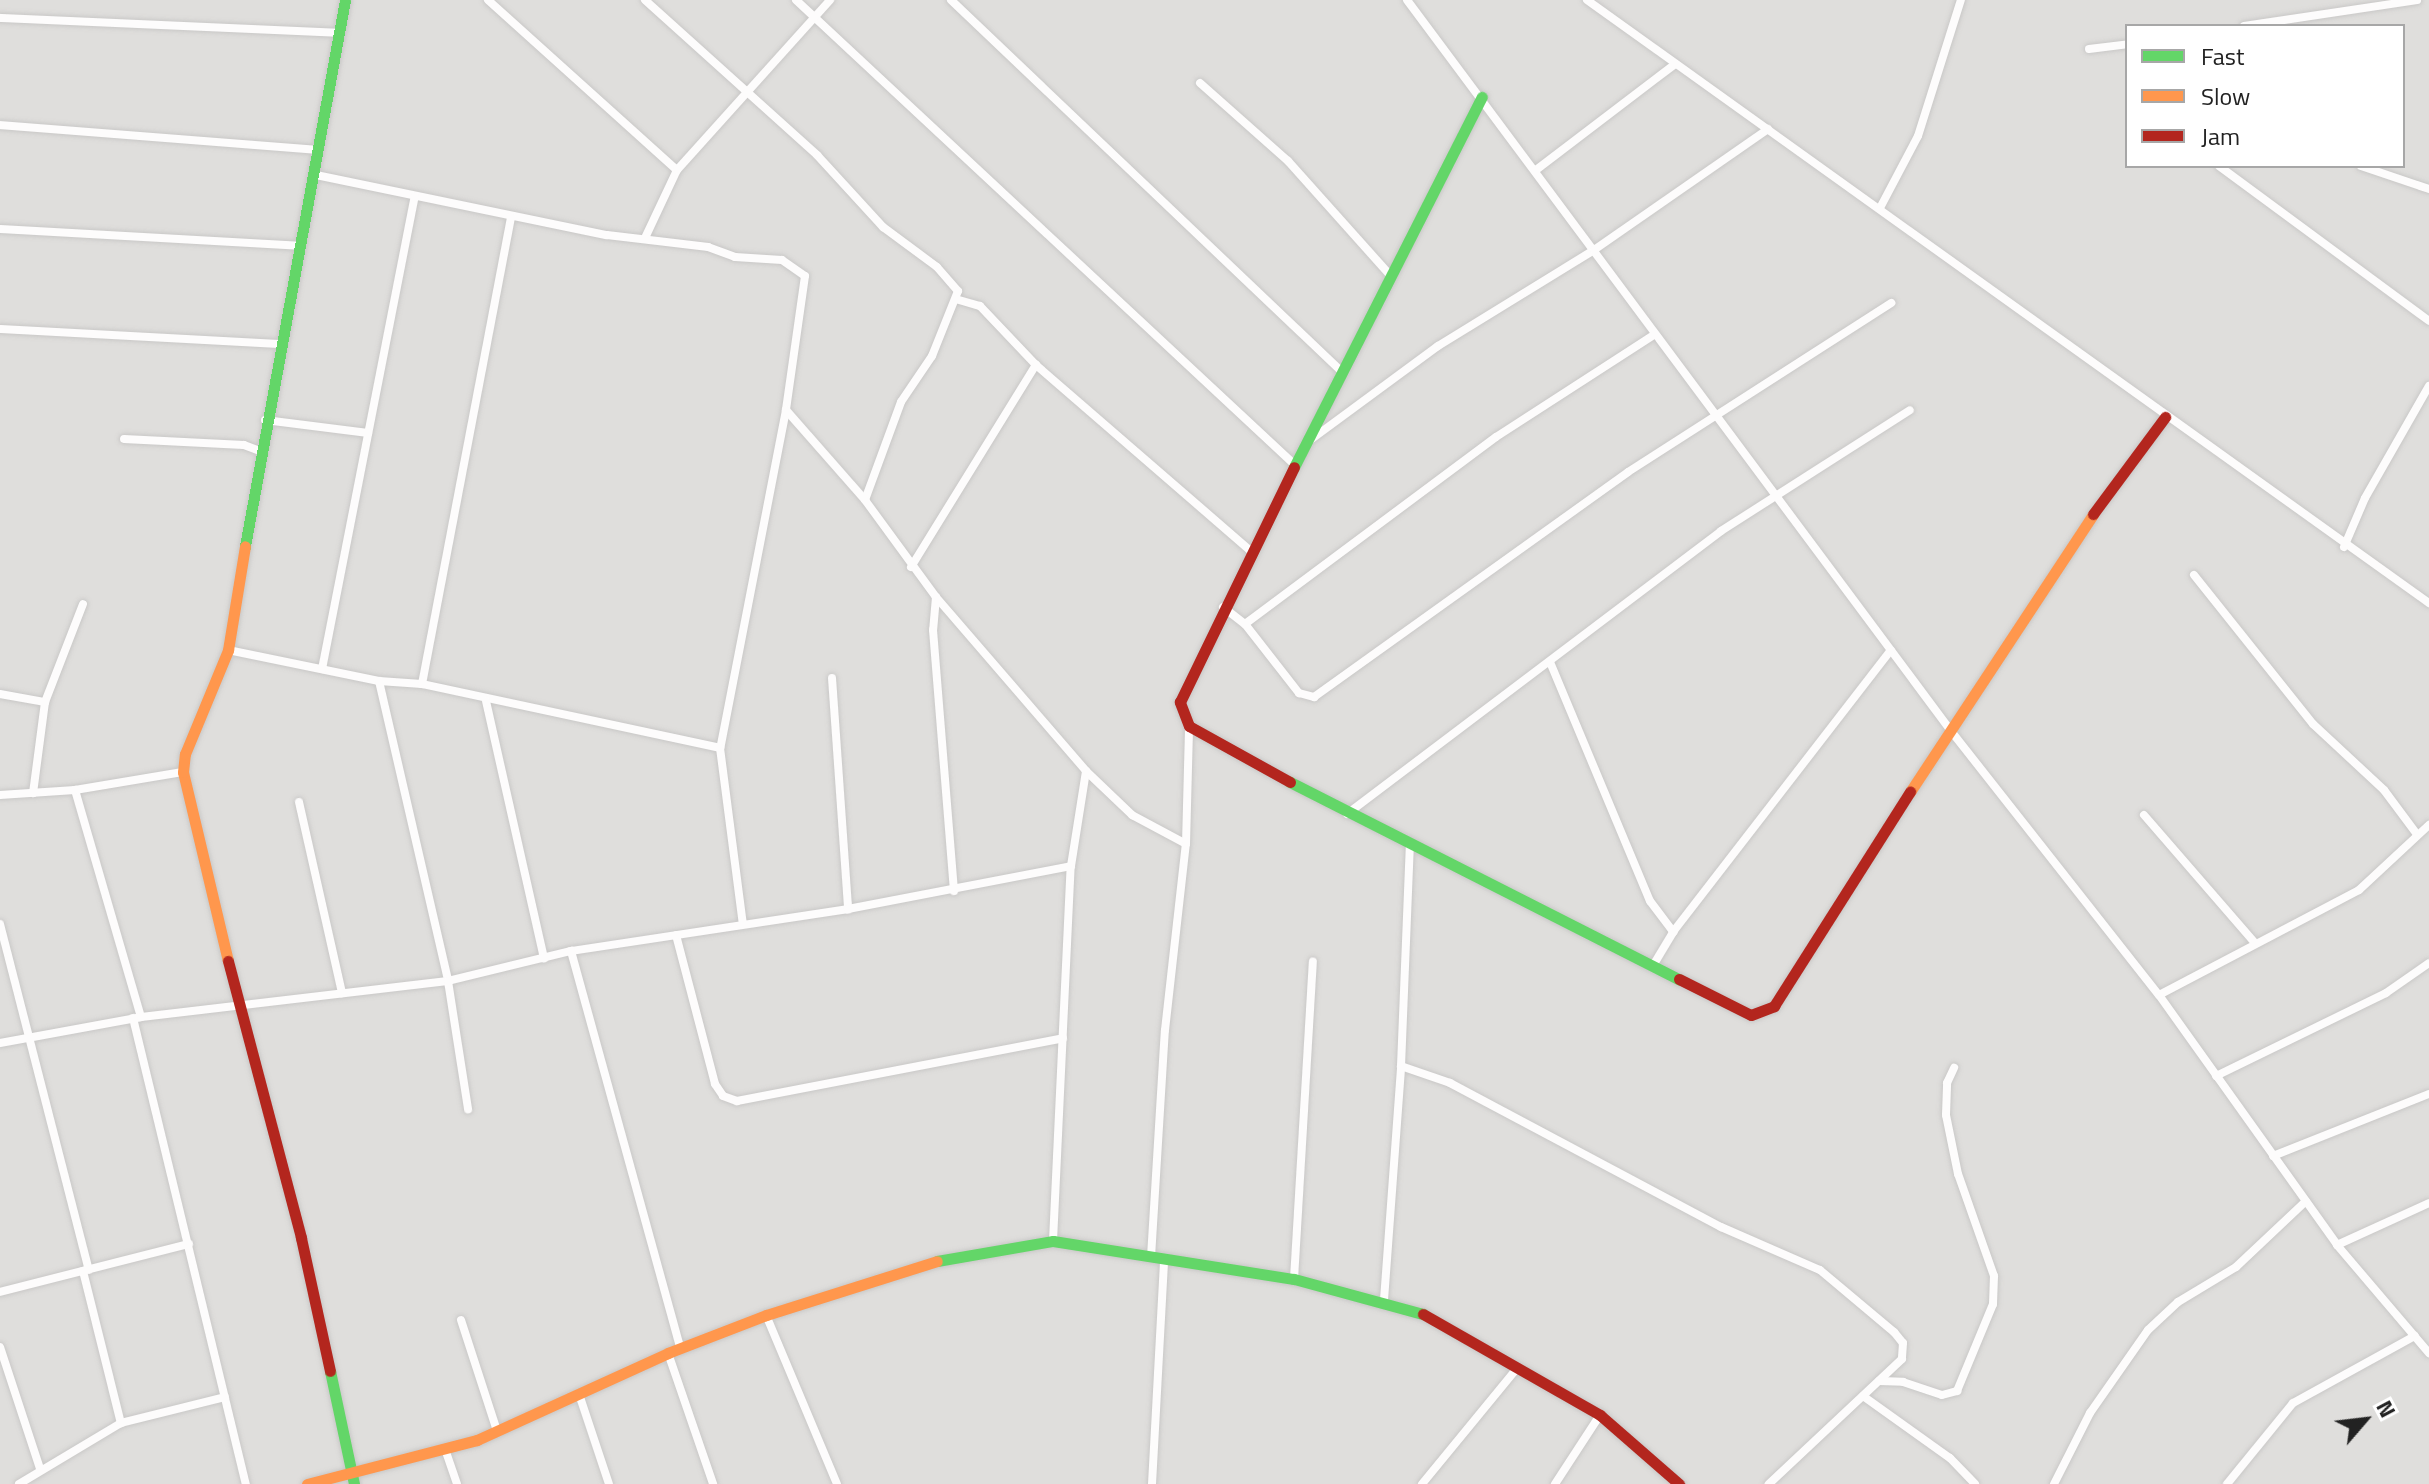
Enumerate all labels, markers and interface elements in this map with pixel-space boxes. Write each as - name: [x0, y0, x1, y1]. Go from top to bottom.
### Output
- legend: [2125, 24, 2405, 168]
- text: Fast: [2201, 38, 2244, 74]
- text: Slow: [2201, 78, 2250, 114]
- text: Jam: [2201, 118, 2240, 154]
- north arrow: [2325, 1380, 2405, 1460]
- text: N: [2368, 1394, 2405, 1423]

